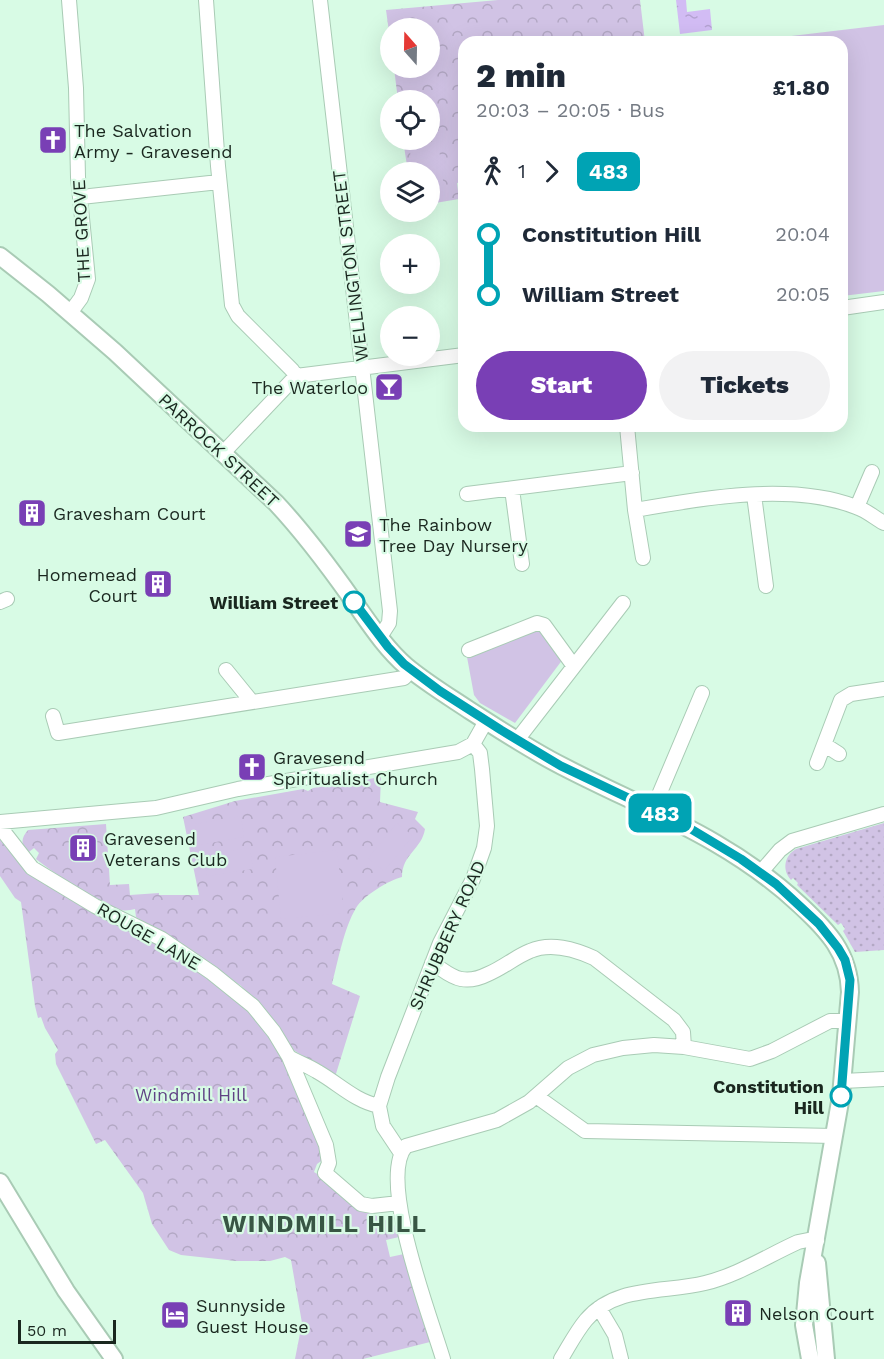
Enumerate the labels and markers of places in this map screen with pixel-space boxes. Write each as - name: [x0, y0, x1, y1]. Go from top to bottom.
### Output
- place label: The Salvation Army - Gravesend: [74, 120, 232, 162]
- church icon: The Salvation Army - Gravesend: [37, 124, 69, 156]
- bar icon: The Waterloo: [373, 371, 405, 403]
- place label: The Waterloo: [251, 377, 368, 398]
- building icon: Gravesham Court: [16, 497, 48, 529]
- place label: Gravesham Court: [53, 503, 206, 524]
- place label: The Rainbow Tree Day Nursery: [379, 514, 529, 556]
- school or university icon: The Rainbow Tree Day Nursery: [342, 518, 374, 550]
- place label: Homemead Court: [37, 564, 137, 606]
- building icon: Homemead Court: [142, 568, 174, 600]
- marker: William Street: [343, 591, 365, 613]
- place label: William Street: [210, 592, 338, 613]
- place label: Gravesend Spiritualist Church: [273, 747, 438, 789]
- church icon: Gravesend Spiritualist Church: [236, 751, 268, 783]
- place label: Gravesend Veterans Club: [104, 828, 227, 870]
- building icon: Gravesend Veterans Club: [67, 832, 99, 864]
- place label: Constitution Hill: [713, 1076, 824, 1118]
- marker: Constitution Hill: [830, 1085, 852, 1107]
- place label: Sunnyside Guest House: [196, 1295, 309, 1337]
- building icon: Nelson Court: [722, 1297, 754, 1329]
- hotel icon: Sunnyside Guest House: [159, 1299, 191, 1331]
- place label: Nelson Court: [759, 1303, 875, 1324]

